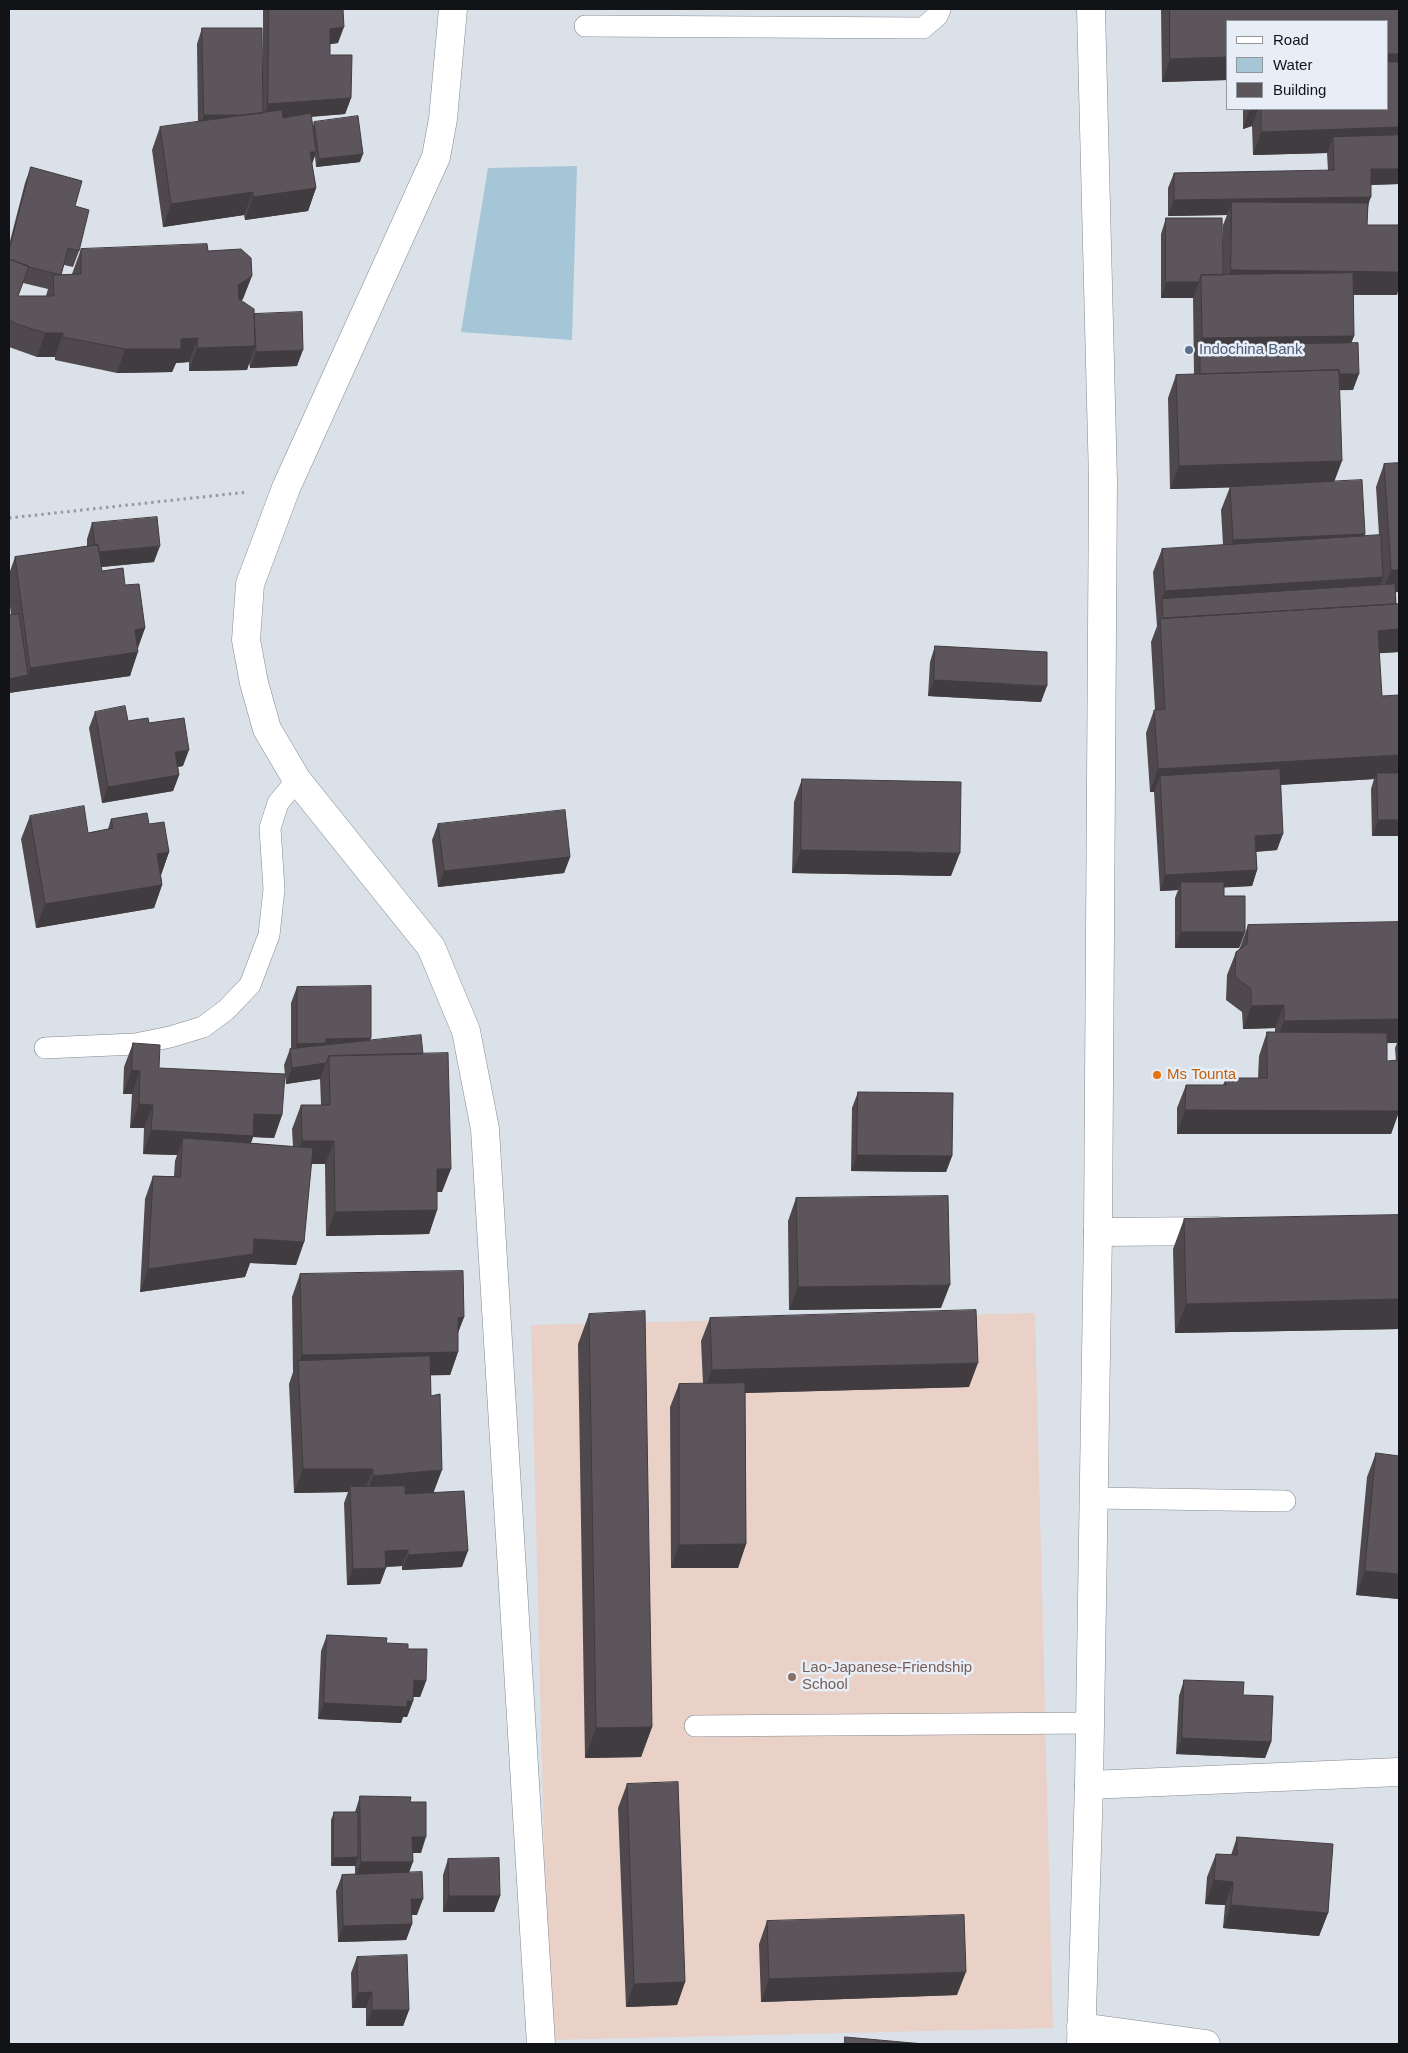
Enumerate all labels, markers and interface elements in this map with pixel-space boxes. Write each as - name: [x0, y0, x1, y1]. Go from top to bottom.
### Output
- legend: [1226, 20, 1388, 110]
- text: Road: [1273, 31, 1309, 48]
- text: Water: [1273, 56, 1312, 73]
- text: Building: [1273, 81, 1326, 98]
- place label: Indochina Bank: [1199, 341, 1302, 359]
- marker: Indochina Bank: [1183, 344, 1195, 356]
- place label: Ms Tounta: [1167, 1066, 1236, 1084]
- marker: Ms Tounta: [1151, 1069, 1163, 1081]
- place label: Lao-Japanese-Friendship School: [802, 1659, 972, 1694]
- marker: Lao-Japanese-Friendship School: [786, 1671, 798, 1683]

